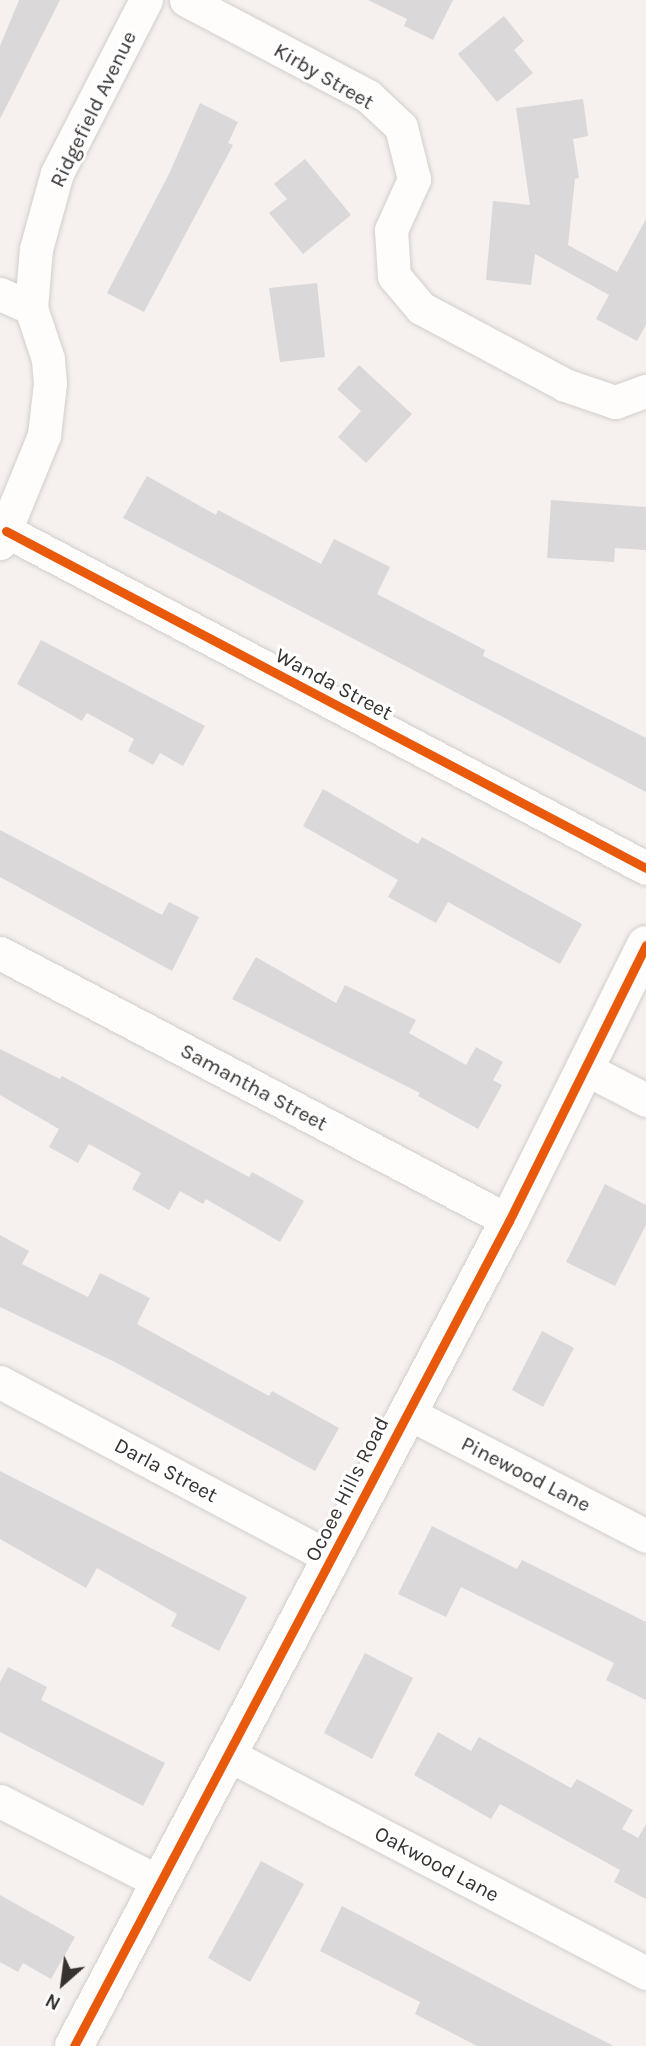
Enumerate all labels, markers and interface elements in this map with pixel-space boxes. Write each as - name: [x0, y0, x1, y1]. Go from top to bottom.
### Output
- street label: Ridgefield Avenue: [44, 27, 142, 191]
- street label: Kirby Street: [269, 37, 379, 115]
- street label: Wanda Street: [271, 643, 397, 725]
- street label: Samantha Street: [176, 1038, 332, 1136]
- street label: Ocoee Hills Road: [300, 1413, 394, 1565]
- street label: Pinewood Lane: [457, 1431, 595, 1517]
- street label: Darla Street: [110, 1432, 222, 1508]
- street label: Oakwood Lane: [370, 1821, 504, 1907]
- north arrow: [28, 1948, 98, 2018]
- text: N: [42, 1989, 64, 2014]

